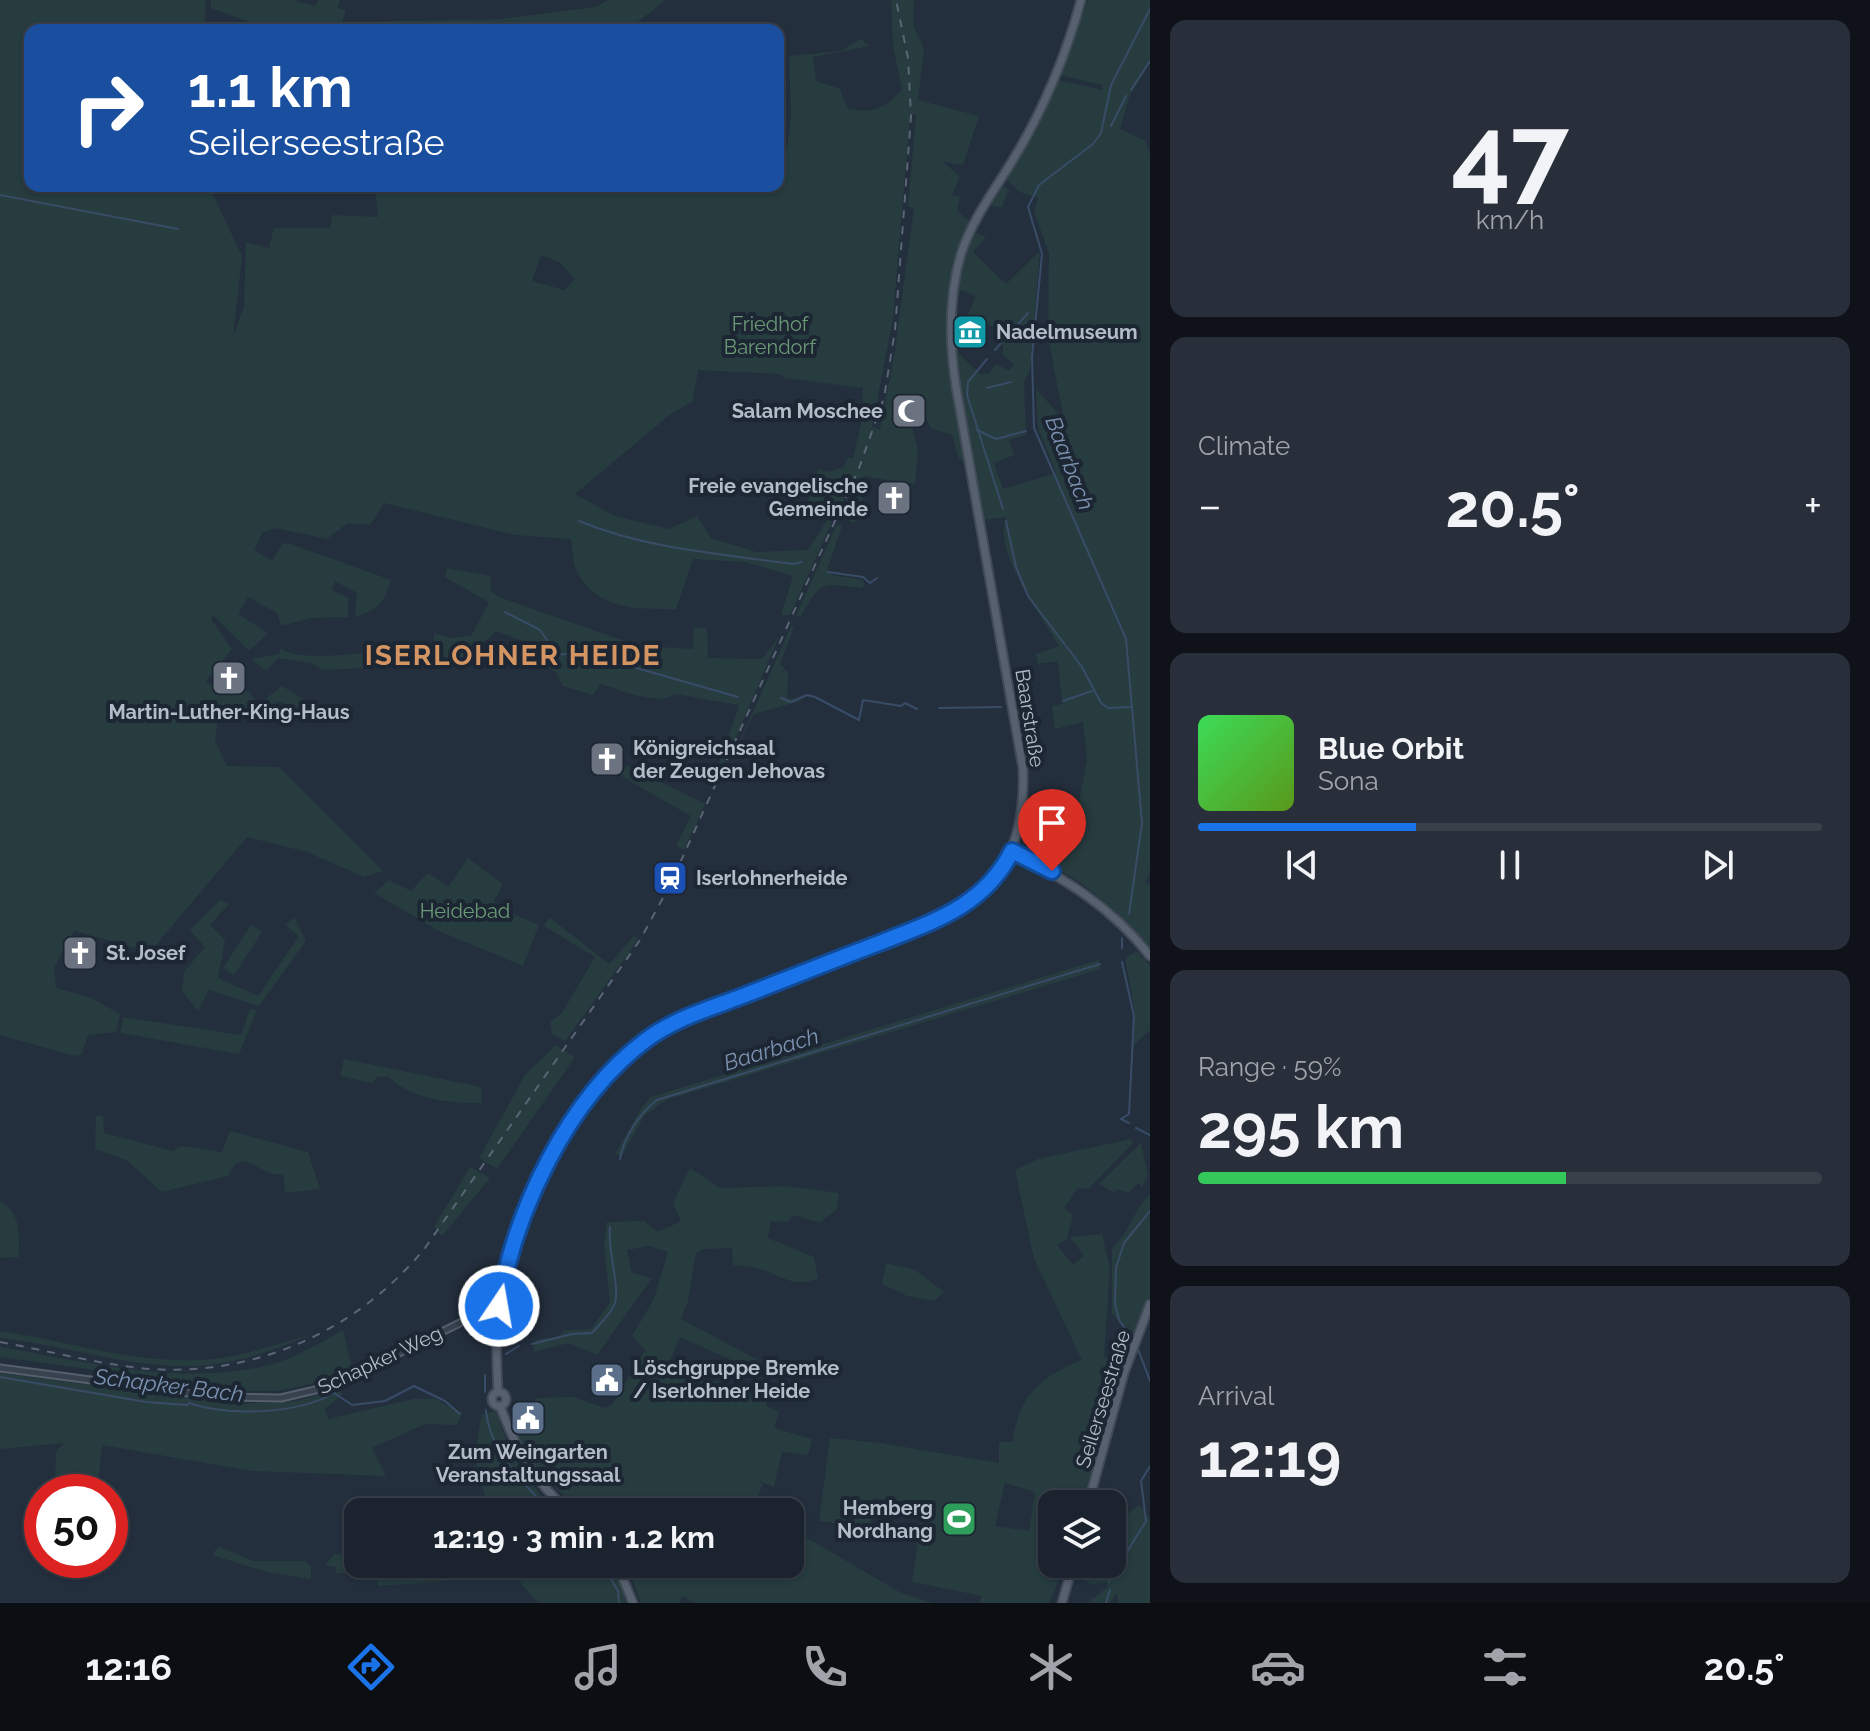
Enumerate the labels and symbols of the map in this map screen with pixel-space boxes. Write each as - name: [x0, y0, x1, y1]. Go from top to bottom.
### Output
- park label: Friedhof Barendorf: [724, 312, 818, 359]
- museum icon: Nadelmuseum: [951, 313, 989, 351]
- place label: Nadelmuseum: [996, 320, 1138, 344]
- mosque icon: Salam Moschee: [890, 392, 928, 430]
- place label: Salam Moschee: [732, 399, 883, 423]
- water label: Baarbach: [1040, 413, 1100, 513]
- place label: Freie evangelische Gemeinde: [688, 474, 868, 521]
- church icon: Freie evangelische Gemeinde: [875, 479, 913, 517]
- district label: ISERLOHNER HEIDE: [365, 639, 661, 672]
- church icon: Martin-Luther-King-Haus: [210, 659, 248, 697]
- street label: Baarstraße: [1010, 667, 1050, 769]
- place label: Martin-Luther-King-Haus: [108, 700, 350, 724]
- place label: Königreichsaal der Zeugen Jehovas: [633, 736, 825, 783]
- church icon: Königreichsaal der Zeugen Jehovas: [588, 740, 626, 778]
- pin: [1018, 789, 1086, 871]
- station icon: Iserlohnerheide: [651, 859, 689, 897]
- place label: Iserlohnerheide: [696, 866, 848, 890]
- park label: Heidebad: [420, 899, 510, 923]
- church icon: St. Josef: [61, 934, 99, 972]
- place label: St. Josef: [106, 941, 186, 965]
- water label: Baarbach: [720, 1022, 822, 1076]
- position arrow: [457, 1264, 541, 1348]
- street label: Schapker Weg: [314, 1321, 446, 1399]
- street label: Seilerseestraße: [1071, 1327, 1135, 1471]
- place label: Löschgruppe Bremke / Iserlohner Heide: [633, 1356, 839, 1403]
- public building icon: Löschgruppe Bremke / Iserlohner Heide: [588, 1361, 626, 1399]
- water label: Schapker Bach: [92, 1363, 245, 1407]
- public building icon: Zum Weingarten Veranstaltungssaal: [509, 1399, 547, 1437]
- place label: Zum Weingarten Veranstaltungssaal: [436, 1440, 621, 1487]
- speed limit sign: 50: [24, 1474, 128, 1578]
- place label: Hemberg Nordhang: [837, 1496, 933, 1543]
- sports icon: Hemberg Nordhang: [940, 1500, 978, 1538]

